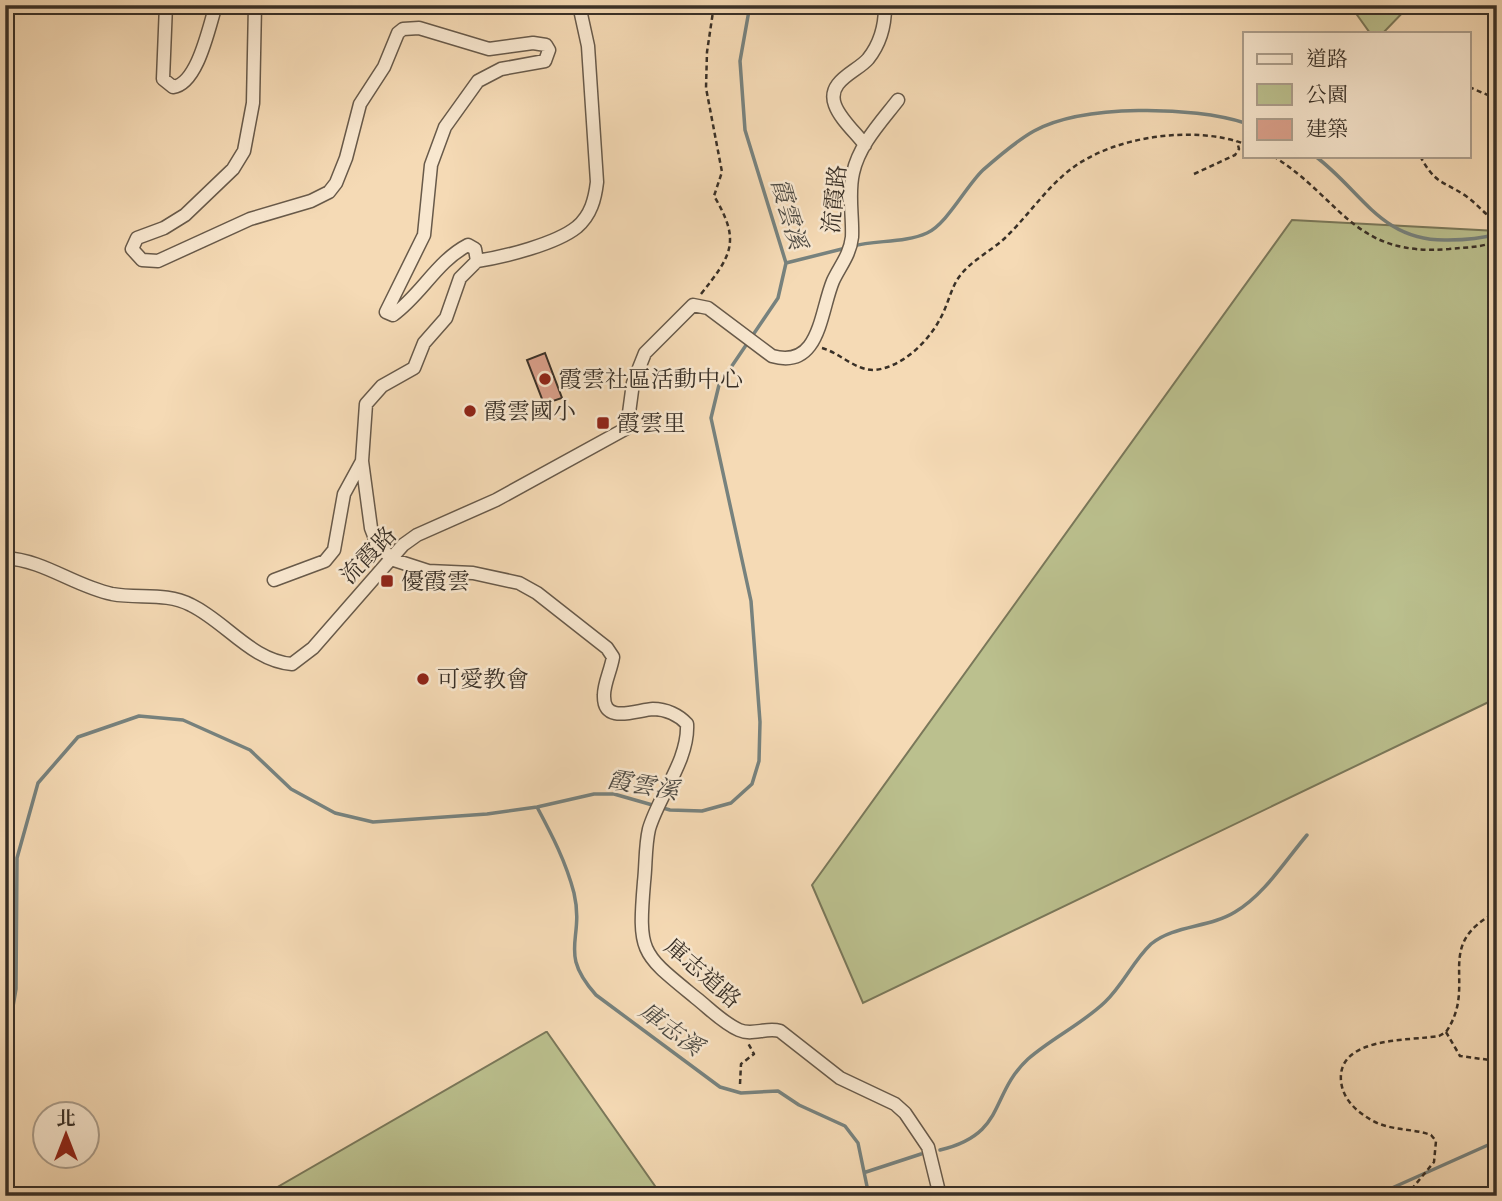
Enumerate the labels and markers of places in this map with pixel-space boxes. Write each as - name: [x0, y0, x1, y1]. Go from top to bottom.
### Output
- place label: 霞雲社區活動中心: [559, 366, 743, 394]
- marker: 霞雲社區活動中心: [537, 371, 553, 387]
- place label: 霞雲國小: [484, 398, 576, 426]
- marker: 霞雲國小: [462, 403, 478, 419]
- place label: 霞雲里: [617, 410, 686, 438]
- marker: 霞雲里: [595, 415, 611, 431]
- place label: 優霞雲: [401, 568, 470, 596]
- marker: 優霞雲: [379, 573, 395, 589]
- place label: 可愛教會: [437, 666, 529, 694]
- marker: 可愛教會: [415, 671, 431, 687]

